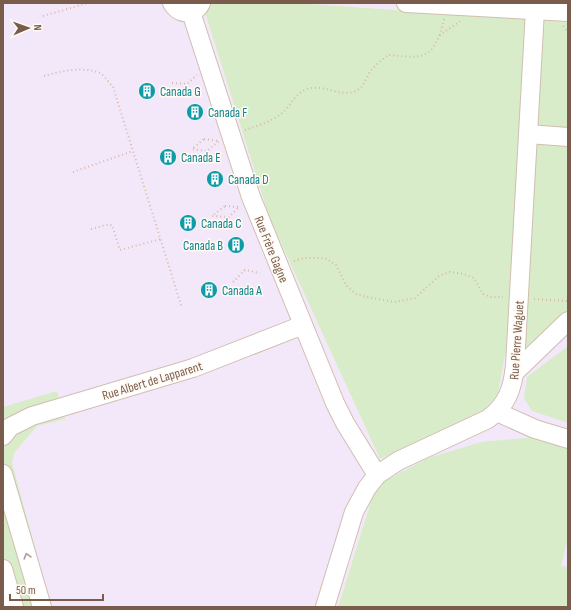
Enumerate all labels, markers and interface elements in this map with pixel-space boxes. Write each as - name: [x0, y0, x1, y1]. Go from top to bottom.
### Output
- north arrow: [8, 8, 48, 48]
- text: N: [31, 25, 44, 31]
- building icon: Canada G: [137, 81, 157, 101]
- place label: Canada G: [160, 84, 201, 100]
- building icon: Canada F: [185, 102, 205, 122]
- place label: Canada F: [208, 105, 247, 121]
- building icon: Canada E: [158, 147, 178, 167]
- place label: Canada E: [181, 150, 221, 166]
- building icon: Canada D: [205, 169, 225, 189]
- place label: Canada D: [228, 172, 269, 188]
- building icon: Canada C: [178, 213, 198, 233]
- street label: Rue Frère Gagne: [250, 214, 292, 285]
- place label: Canada C: [201, 216, 241, 232]
- building icon: Canada B: [226, 235, 246, 255]
- place label: Canada B: [183, 238, 223, 254]
- building icon: Canada A: [199, 280, 219, 300]
- place label: Canada A: [222, 283, 262, 299]
- street label: Rue Pierre Waguet: [506, 300, 528, 380]
- street label: Rue Albert de Lapparent: [100, 358, 204, 404]
- one-way arrow: [23, 553, 32, 560]
- scale bar: [10, 576, 103, 602]
- text: 50 m: [16, 583, 36, 598]

